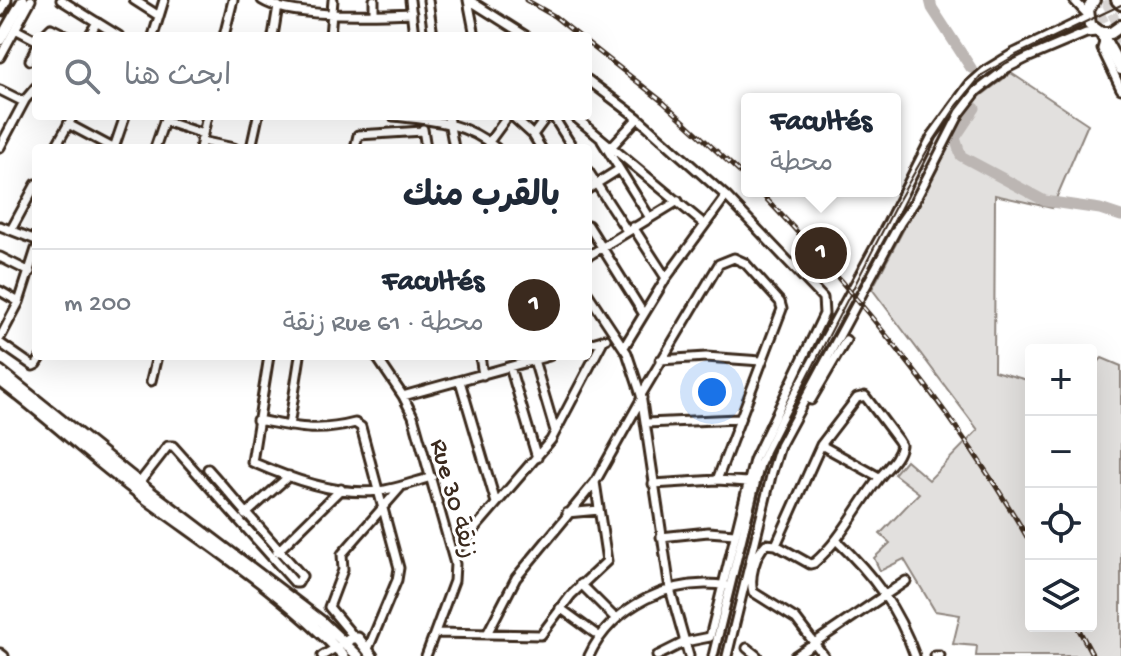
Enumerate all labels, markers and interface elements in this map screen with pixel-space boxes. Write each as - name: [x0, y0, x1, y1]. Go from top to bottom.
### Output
- search box: [32, 32, 592, 120]
- icon: search: [60, 54, 104, 98]
- text: ابحث هنا: [124, 61, 231, 96]
- popup: [741, 93, 901, 197]
- text: Facultés: [770, 106, 872, 141]
- text: محطة: [770, 150, 833, 181]
- text: بالقرب منك: [403, 179, 560, 219]
- pin: 1: [795, 223, 847, 283]
- text: Facultés: [382, 266, 484, 301]
- text: 200 m: [64, 290, 131, 321]
- text: 1: [529, 290, 539, 321]
- text: محطة · Rue 61 زنقة: [283, 310, 484, 341]
- map controls: [1025, 344, 1097, 632]
- button: +: [1025, 344, 1097, 416]
- your location: [692, 372, 732, 412]
- button: −: [1025, 416, 1097, 488]
- street label: Rue 30 زنقة: [421, 436, 482, 562]
- button: locate: [1025, 488, 1097, 560]
- button: layers: [1025, 560, 1097, 632]

